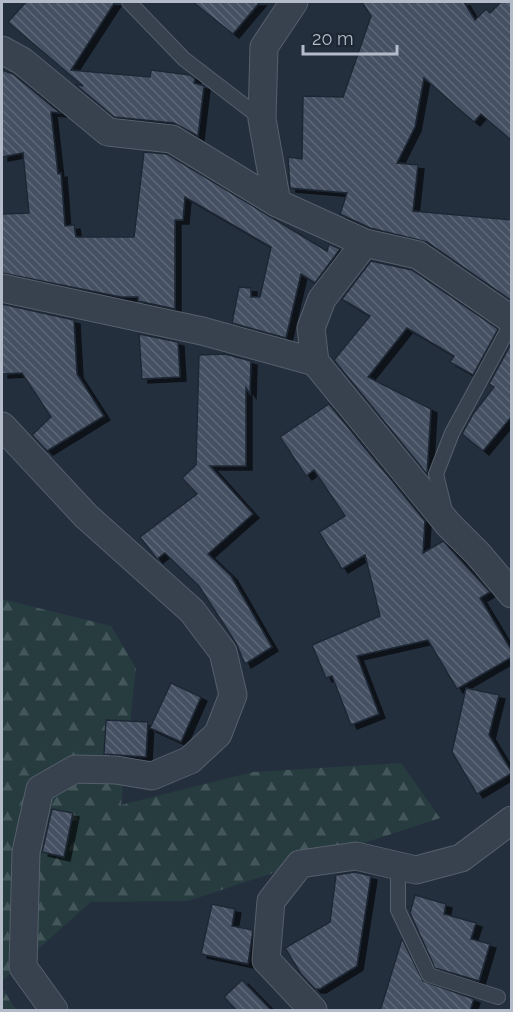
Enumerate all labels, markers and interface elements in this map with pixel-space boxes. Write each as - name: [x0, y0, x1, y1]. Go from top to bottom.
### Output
- scale bar: [303, 18, 398, 56]
- text: 20 m: [312, 28, 354, 49]

